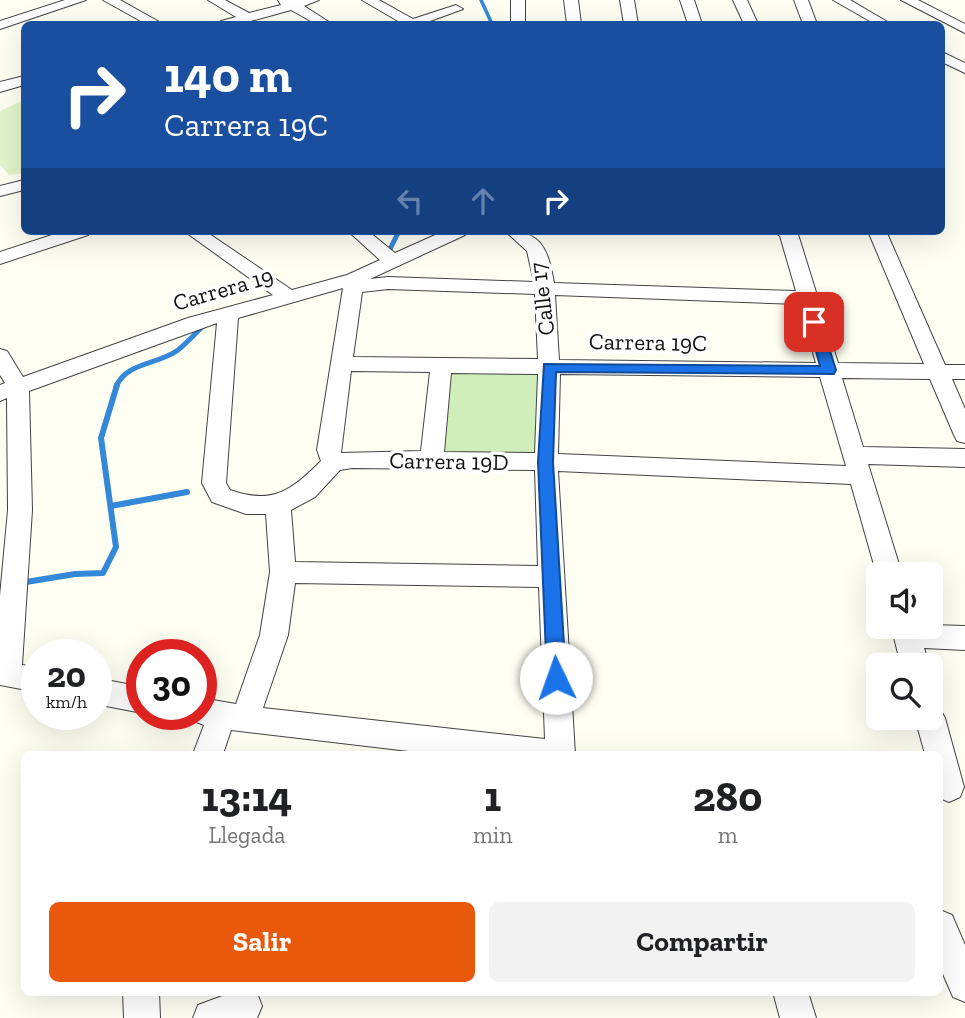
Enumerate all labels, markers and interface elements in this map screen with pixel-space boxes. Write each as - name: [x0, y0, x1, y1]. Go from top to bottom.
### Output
- text: 140 m: [164, 46, 292, 105]
- icon: right: [49, 49, 140, 140]
- text: Carrera 19C: [164, 106, 328, 144]
- icon: left: [391, 182, 429, 220]
- icon: ahead: [464, 182, 502, 220]
- icon: right: [537, 182, 575, 220]
- street label: Carrera 19: [170, 261, 276, 317]
- street label: Calle 17: [524, 261, 560, 337]
- pin: [784, 292, 844, 352]
- icon: arrive: [795, 303, 833, 341]
- street label: Carrera 19C: [589, 327, 707, 357]
- street label: Carrera 19D: [389, 446, 509, 476]
- map controls: [866, 562, 943, 730]
- button: sound: [866, 562, 943, 639]
- speed limit sign: 30: [126, 639, 217, 730]
- position arrow: [519, 641, 593, 715]
- button: search: [866, 653, 943, 730]
- text: 20: [47, 654, 86, 696]
- text: km/h: [46, 691, 87, 713]
- text: 13:14: [202, 771, 292, 822]
- text: 1: [484, 771, 501, 822]
- text: 280: [693, 771, 762, 822]
- text: Llegada: [208, 821, 285, 849]
- text: min: [473, 821, 512, 849]
- text: m: [718, 821, 738, 849]
- button: Salir: [49, 902, 475, 982]
- button: Compartir: [489, 902, 915, 982]

